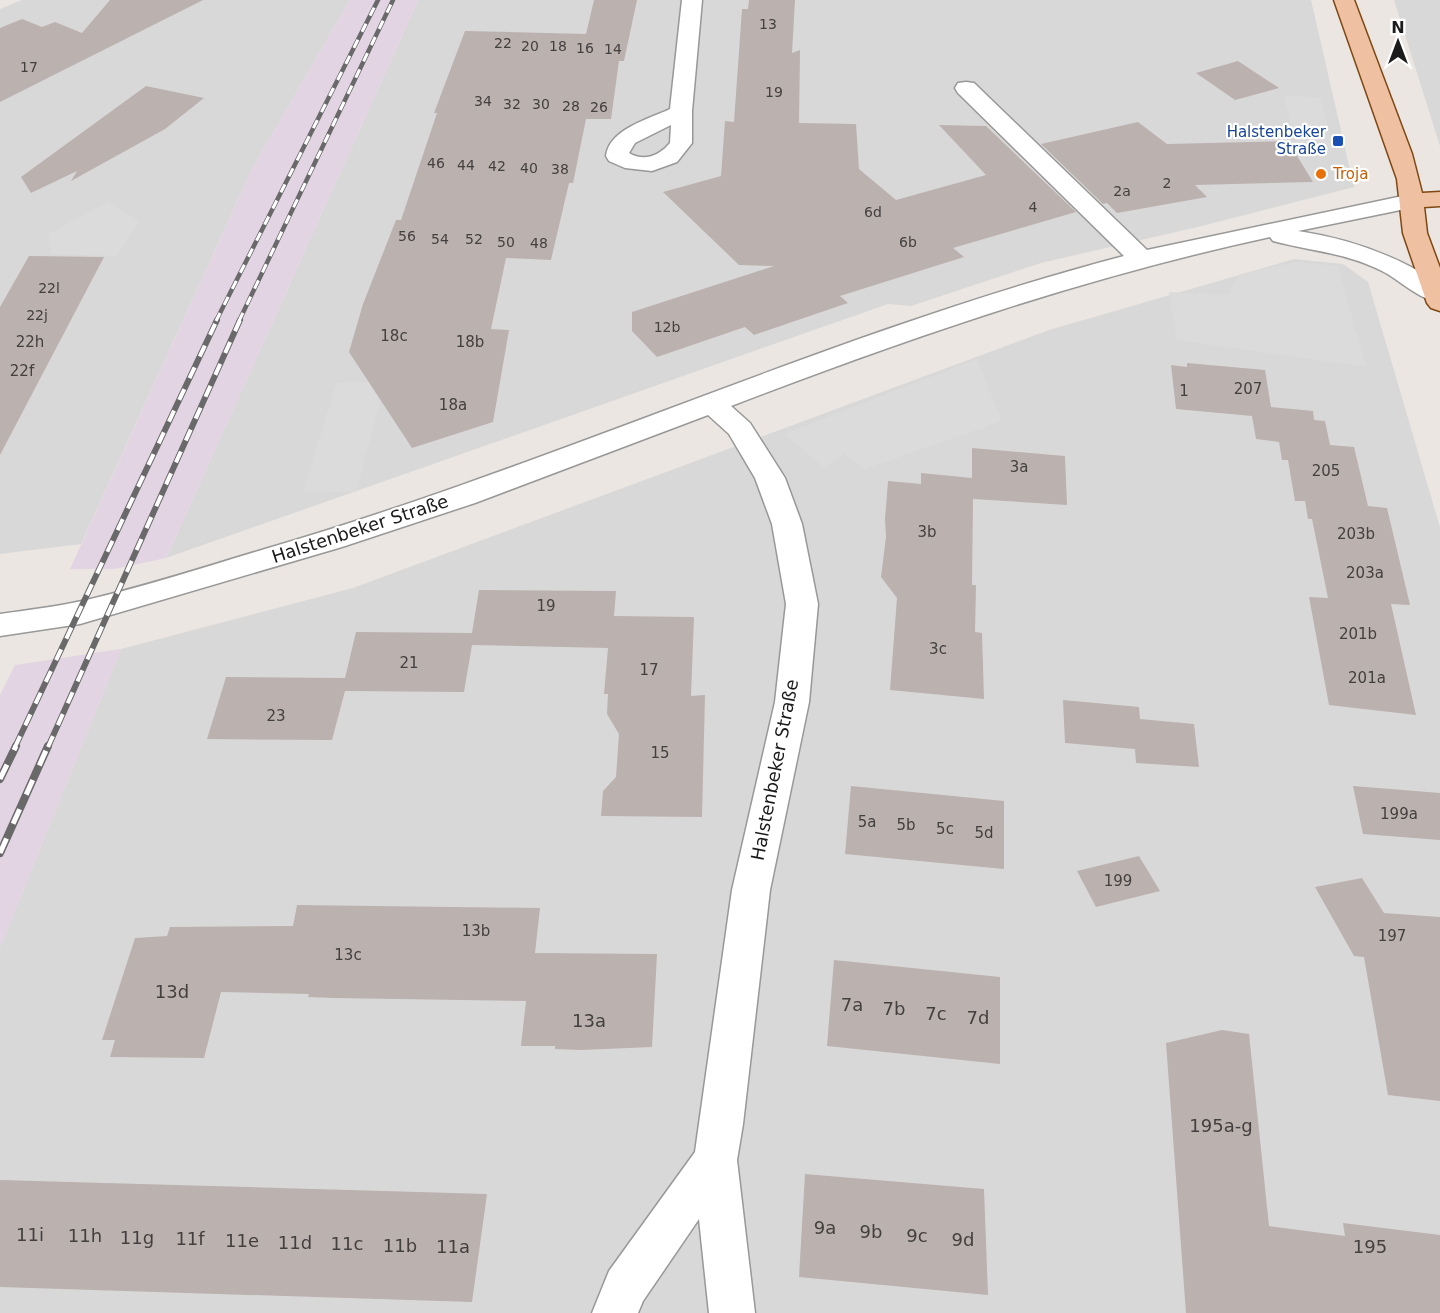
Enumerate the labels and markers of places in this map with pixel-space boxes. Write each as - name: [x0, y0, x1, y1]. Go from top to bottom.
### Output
- place label: Halstenbeker Straße: [1227, 123, 1327, 158]
- marker: Halstenbeker Straße: [1331, 134, 1345, 148]
- place label: Troja: [1332, 165, 1368, 183]
- marker: Troja: [1314, 167, 1328, 181]

